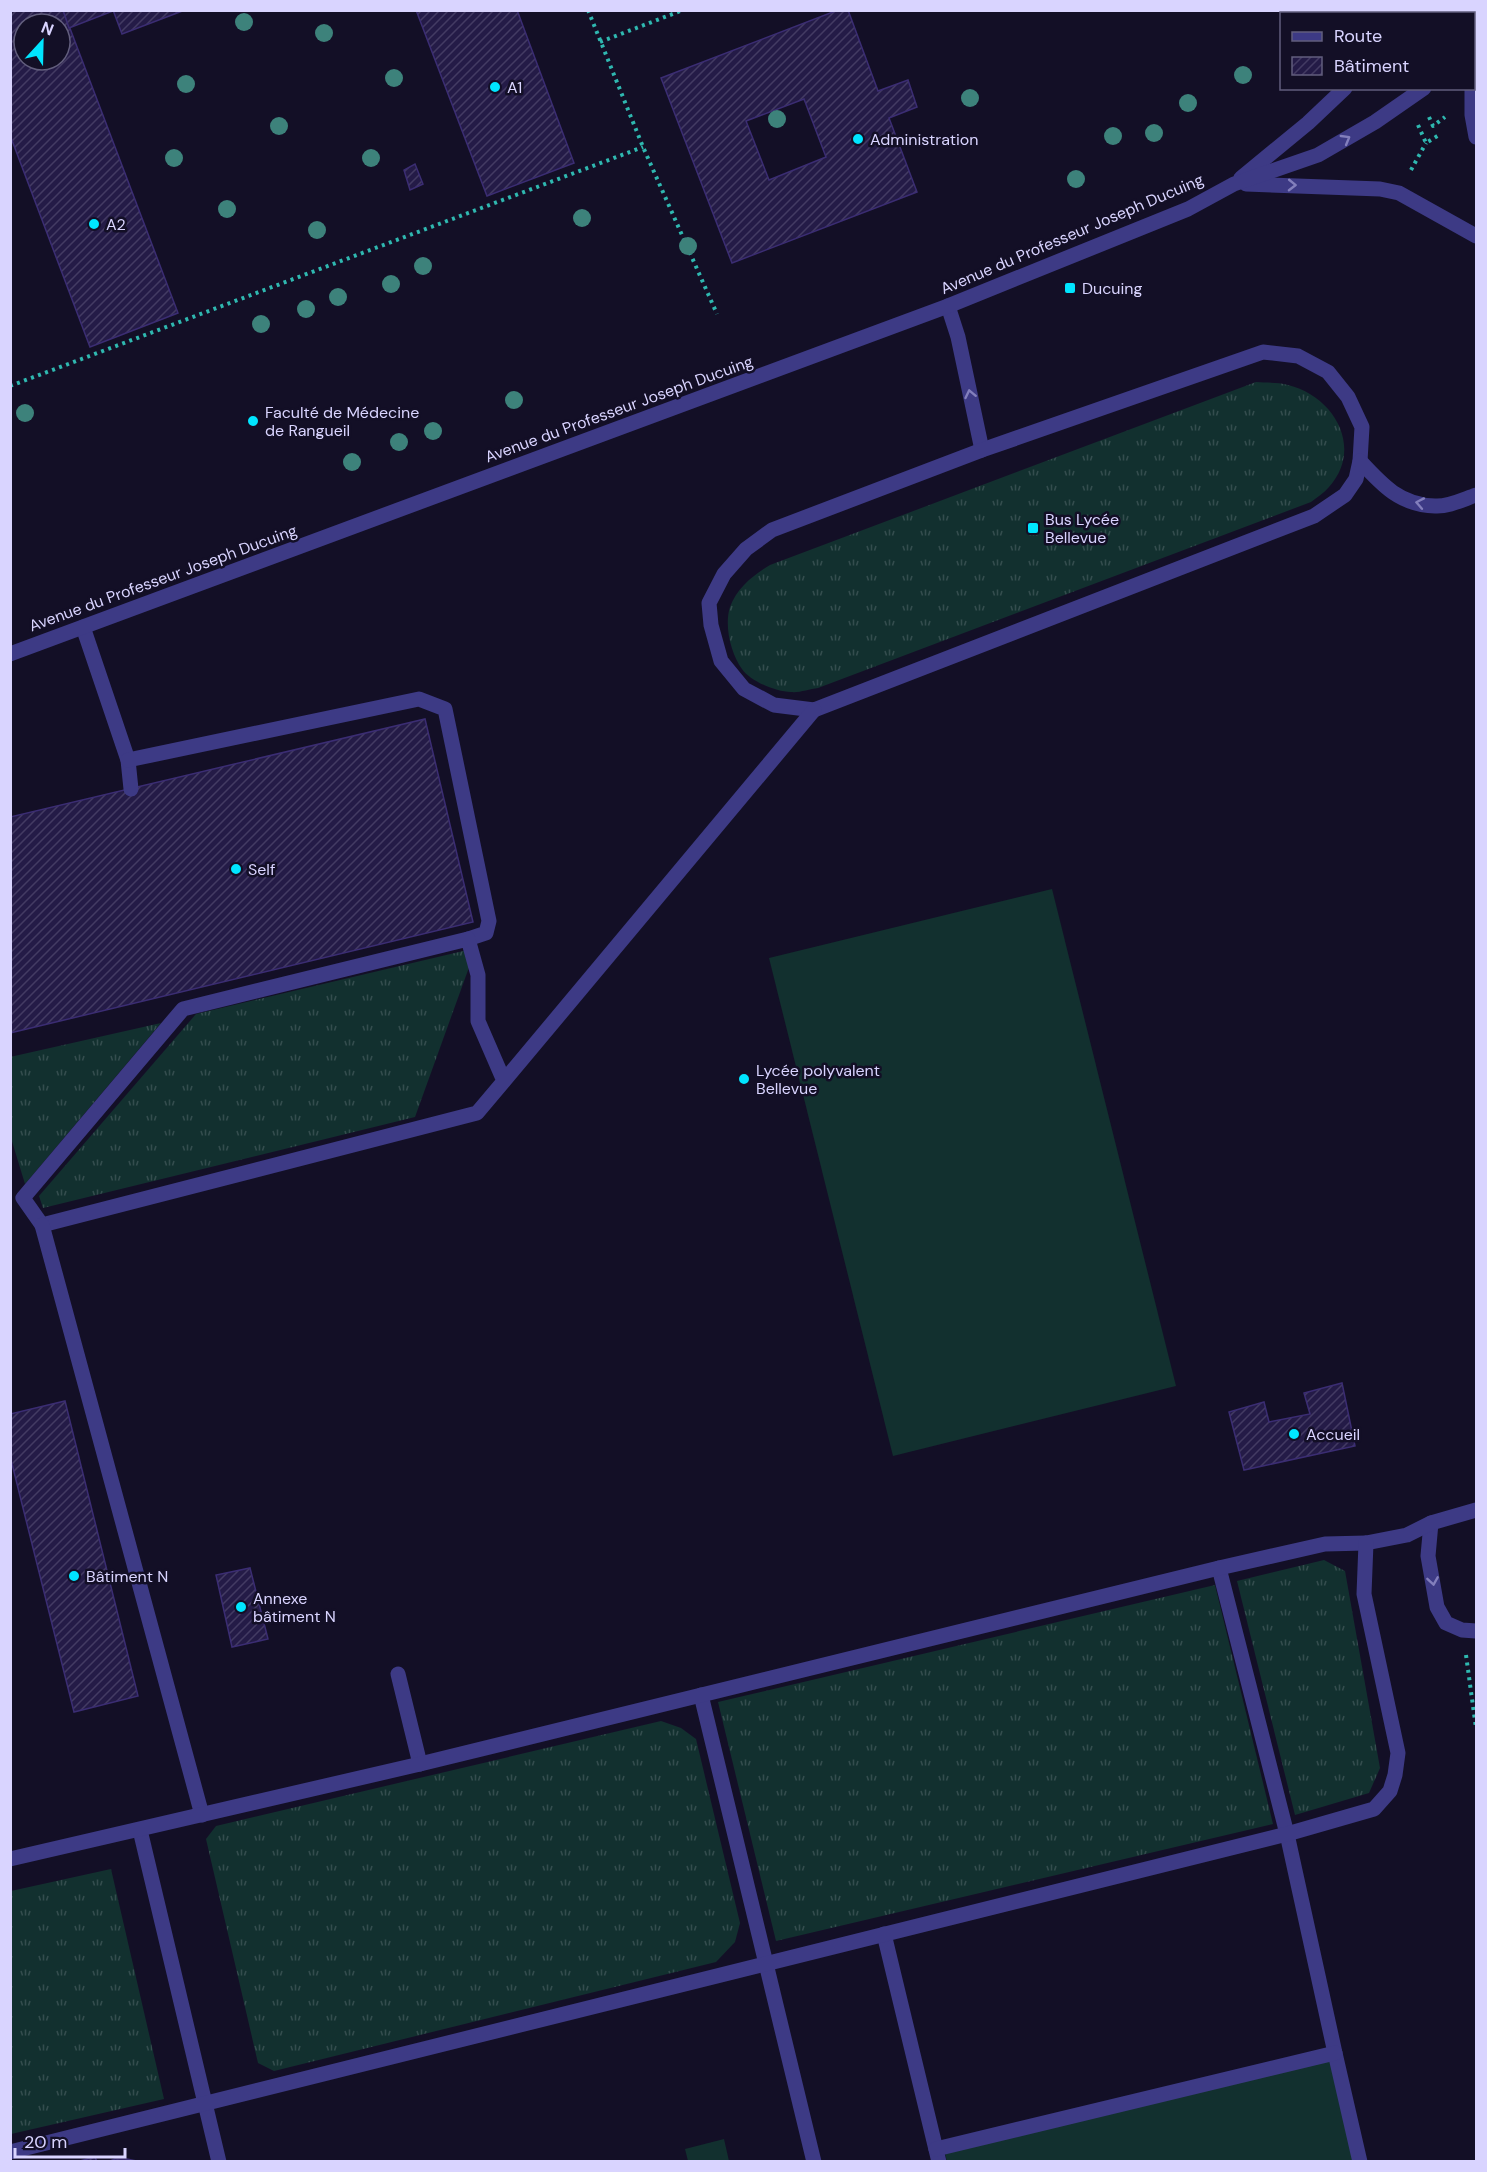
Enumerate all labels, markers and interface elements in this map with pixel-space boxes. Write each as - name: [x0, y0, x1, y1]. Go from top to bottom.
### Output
- north arrow: [12, 12, 72, 72]
- legend: [1280, 12, 1475, 90]
- text: N: [38, 17, 57, 40]
- text: Route: [1334, 24, 1382, 48]
- text: Bâtiment: [1334, 54, 1409, 78]
- place label: A1: [507, 77, 522, 98]
- marker: A1: [488, 80, 502, 94]
- place label: Administration: [870, 129, 978, 150]
- marker: Administration: [851, 132, 865, 146]
- one-way arrow: [1340, 135, 1350, 146]
- street label: Avenue du Professeur Joseph Ducuing: [938, 170, 1206, 298]
- one-way arrow: [1288, 179, 1297, 192]
- place label: A2: [106, 214, 126, 235]
- marker: A2: [87, 217, 101, 231]
- place label: Ducuing: [1082, 278, 1142, 298]
- marker: Ducuing: [1063, 281, 1077, 295]
- street label: Avenue du Professeur Joseph Ducuing: [482, 351, 756, 467]
- one-way arrow: [964, 389, 977, 399]
- place label: Faculté de Médecine de Rangueil: [265, 402, 419, 441]
- marker: Faculté de Médecine de Rangueil: [246, 414, 260, 428]
- one-way arrow: [1415, 498, 1425, 510]
- place label: Bus Lycée Bellevue: [1045, 509, 1119, 548]
- street label: Avenue du Professeur Joseph Ducuing: [26, 520, 300, 636]
- marker: Bus Lycée Bellevue: [1026, 521, 1040, 535]
- place label: Self: [248, 859, 275, 880]
- marker: Self: [229, 862, 243, 876]
- place label: Lycée polyvalent Bellevue: [756, 1060, 880, 1099]
- marker: Lycée polyvalent Bellevue: [737, 1072, 751, 1086]
- place label: Accueil: [1306, 1424, 1360, 1445]
- marker: Accueil: [1287, 1427, 1301, 1441]
- place label: Bâtiment N: [86, 1566, 168, 1587]
- marker: Bâtiment N: [67, 1569, 81, 1583]
- one-way arrow: [1426, 1577, 1438, 1586]
- place label: Annexe bâtiment N: [253, 1588, 336, 1627]
- marker: Annexe bâtiment N: [234, 1600, 248, 1614]
- scale bar: [15, 2121, 124, 2159]
- text: 20 m: [24, 2130, 67, 2154]

